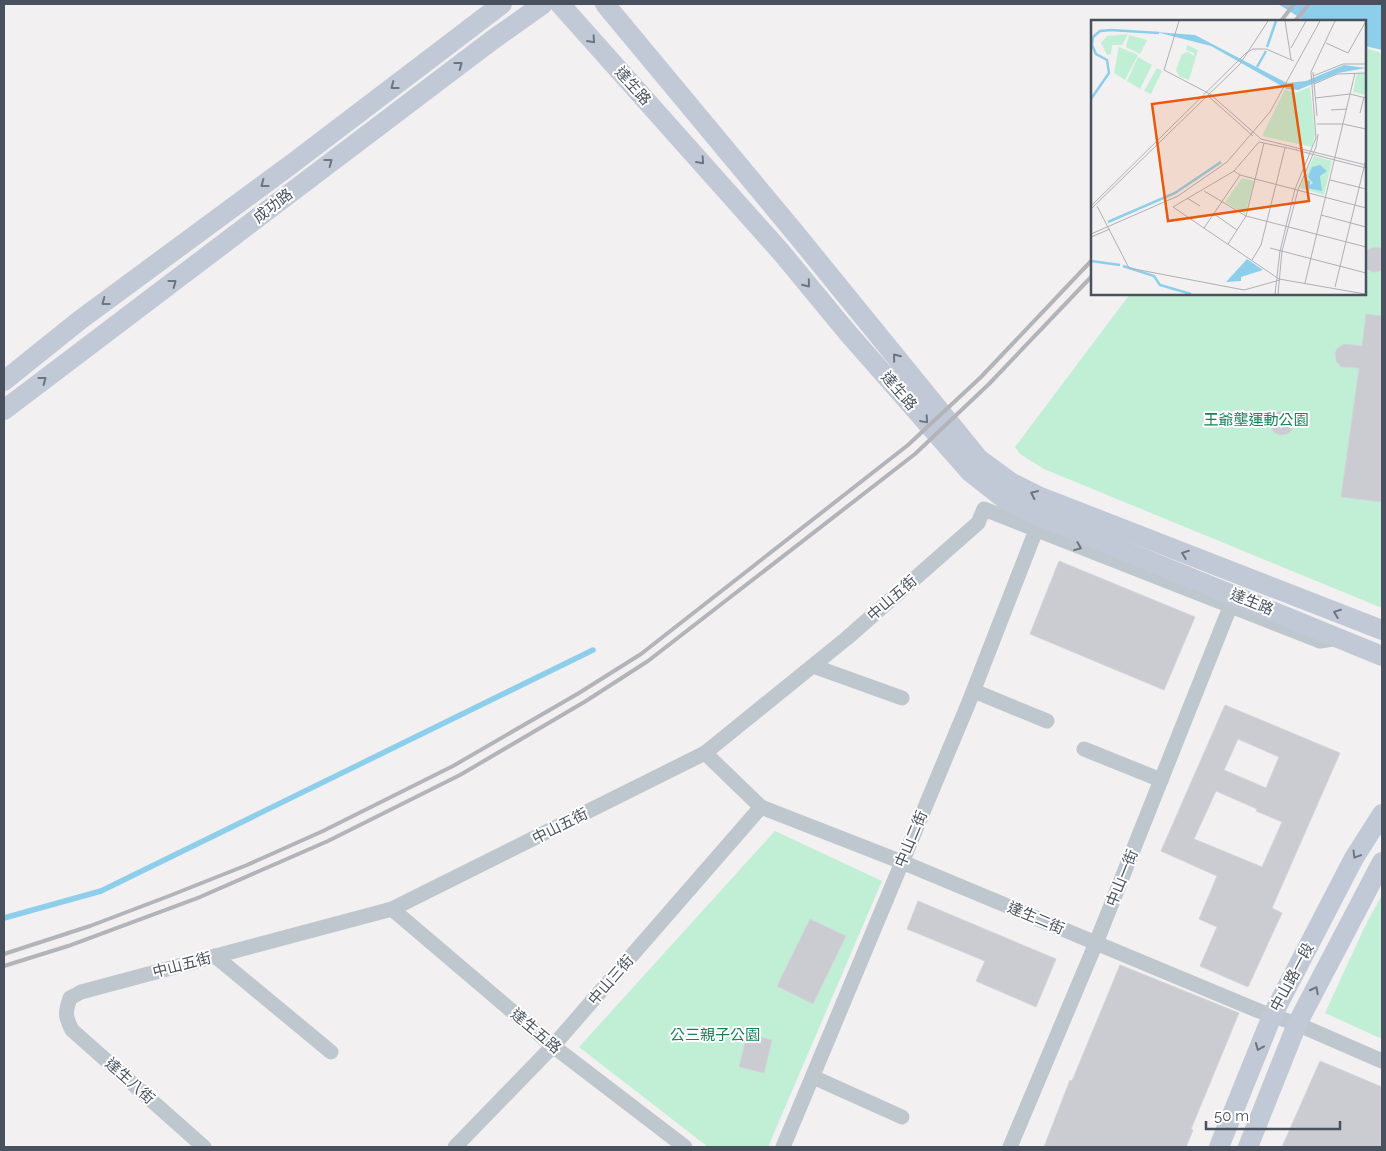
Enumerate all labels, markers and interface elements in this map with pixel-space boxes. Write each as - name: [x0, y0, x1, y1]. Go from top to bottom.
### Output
- inset map: [1091, 20, 1366, 295]
- one-way arrow: [587, 35, 596, 44]
- one-way arrow: [453, 62, 462, 70]
- street label: 達生路: [611, 63, 655, 109]
- one-way arrow: [391, 81, 400, 89]
- one-way arrow: [695, 156, 704, 165]
- one-way arrow: [323, 160, 332, 168]
- one-way arrow: [260, 178, 270, 187]
- street label: 成功路: [250, 185, 296, 227]
- one-way arrow: [802, 278, 810, 287]
- one-way arrow: [167, 280, 176, 288]
- one-way arrow: [101, 296, 111, 305]
- one-way arrow: [893, 354, 901, 363]
- street label: 達生路: [877, 368, 921, 414]
- one-way arrow: [37, 378, 46, 386]
- park label: 王爺壟運動公園: [1203, 411, 1309, 429]
- one-way arrow: [919, 415, 928, 424]
- one-way arrow: [1030, 489, 1039, 500]
- one-way arrow: [1073, 541, 1082, 551]
- one-way arrow: [1181, 550, 1190, 560]
- street label: 中山五街: [863, 572, 921, 624]
- street label: 達生路: [1228, 585, 1276, 619]
- one-way arrow: [1333, 608, 1342, 619]
- street label: 中山五街: [529, 804, 591, 848]
- street label: 中山二街: [891, 808, 931, 870]
- street label: 中山一街: [1102, 847, 1142, 909]
- one-way arrow: [1353, 850, 1363, 859]
- street label: 達生二街: [1005, 898, 1067, 938]
- street label: 中山路一段: [1266, 940, 1318, 1014]
- street label: 中山五街: [151, 949, 213, 981]
- street label: 中山三街: [585, 951, 637, 1009]
- one-way arrow: [1309, 986, 1319, 995]
- street label: 達生五路: [507, 1005, 565, 1057]
- park label: 公三親子公園: [670, 1026, 760, 1044]
- one-way arrow: [1255, 1042, 1266, 1051]
- street label: 達生八街: [102, 1054, 158, 1108]
- scale bar: [1206, 1098, 1340, 1130]
- text: 50 m: [1214, 1107, 1249, 1125]

